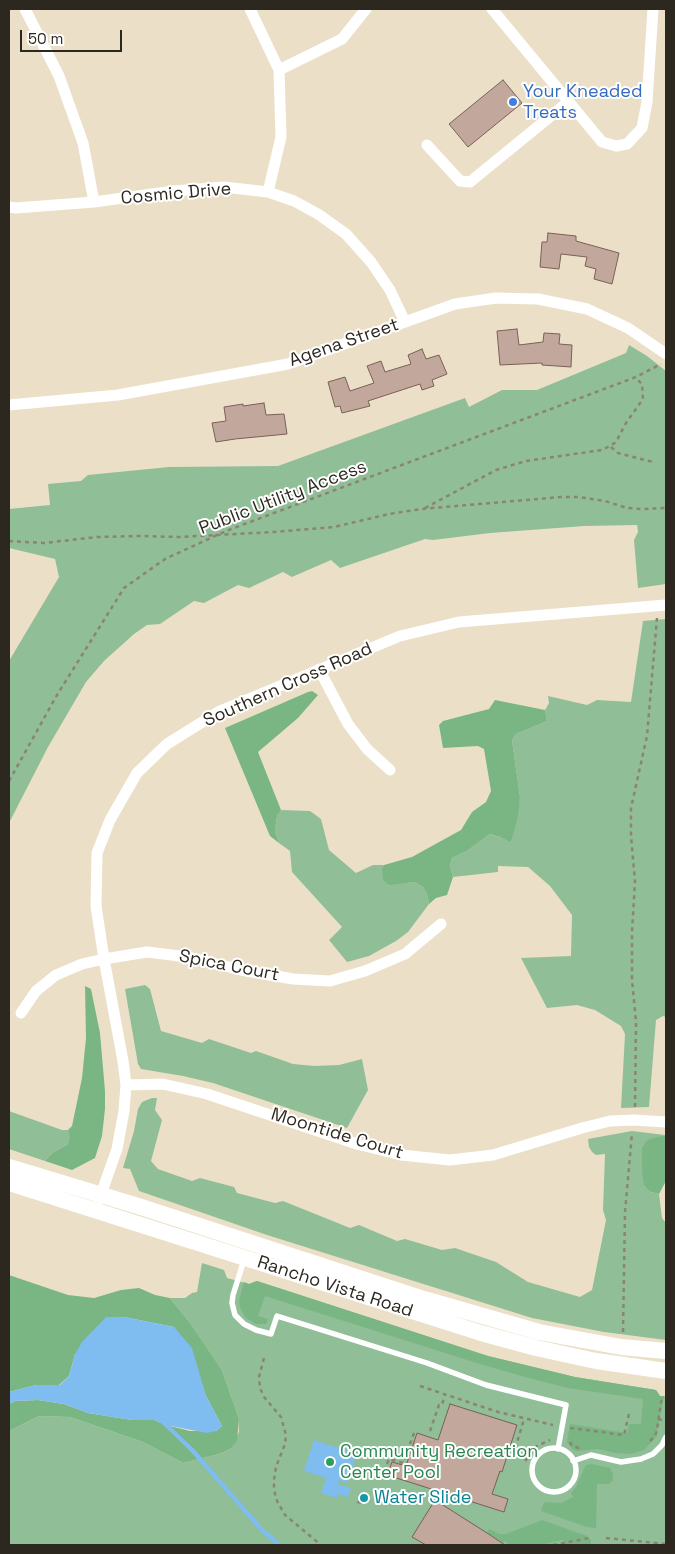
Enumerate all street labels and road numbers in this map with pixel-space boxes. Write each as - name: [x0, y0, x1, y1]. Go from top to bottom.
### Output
- street label: Cosmic Drive: [120, 178, 232, 210]
- street label: Agena Street: [286, 314, 402, 372]
- street label: Public Utility Access: [196, 456, 370, 540]
- street label: Southern Cross Road: [200, 638, 376, 732]
- street label: Spica Court: [177, 946, 281, 986]
- street label: Moontide Court: [268, 1104, 406, 1164]
- street label: Rancho Vista Road: [254, 1252, 416, 1322]

